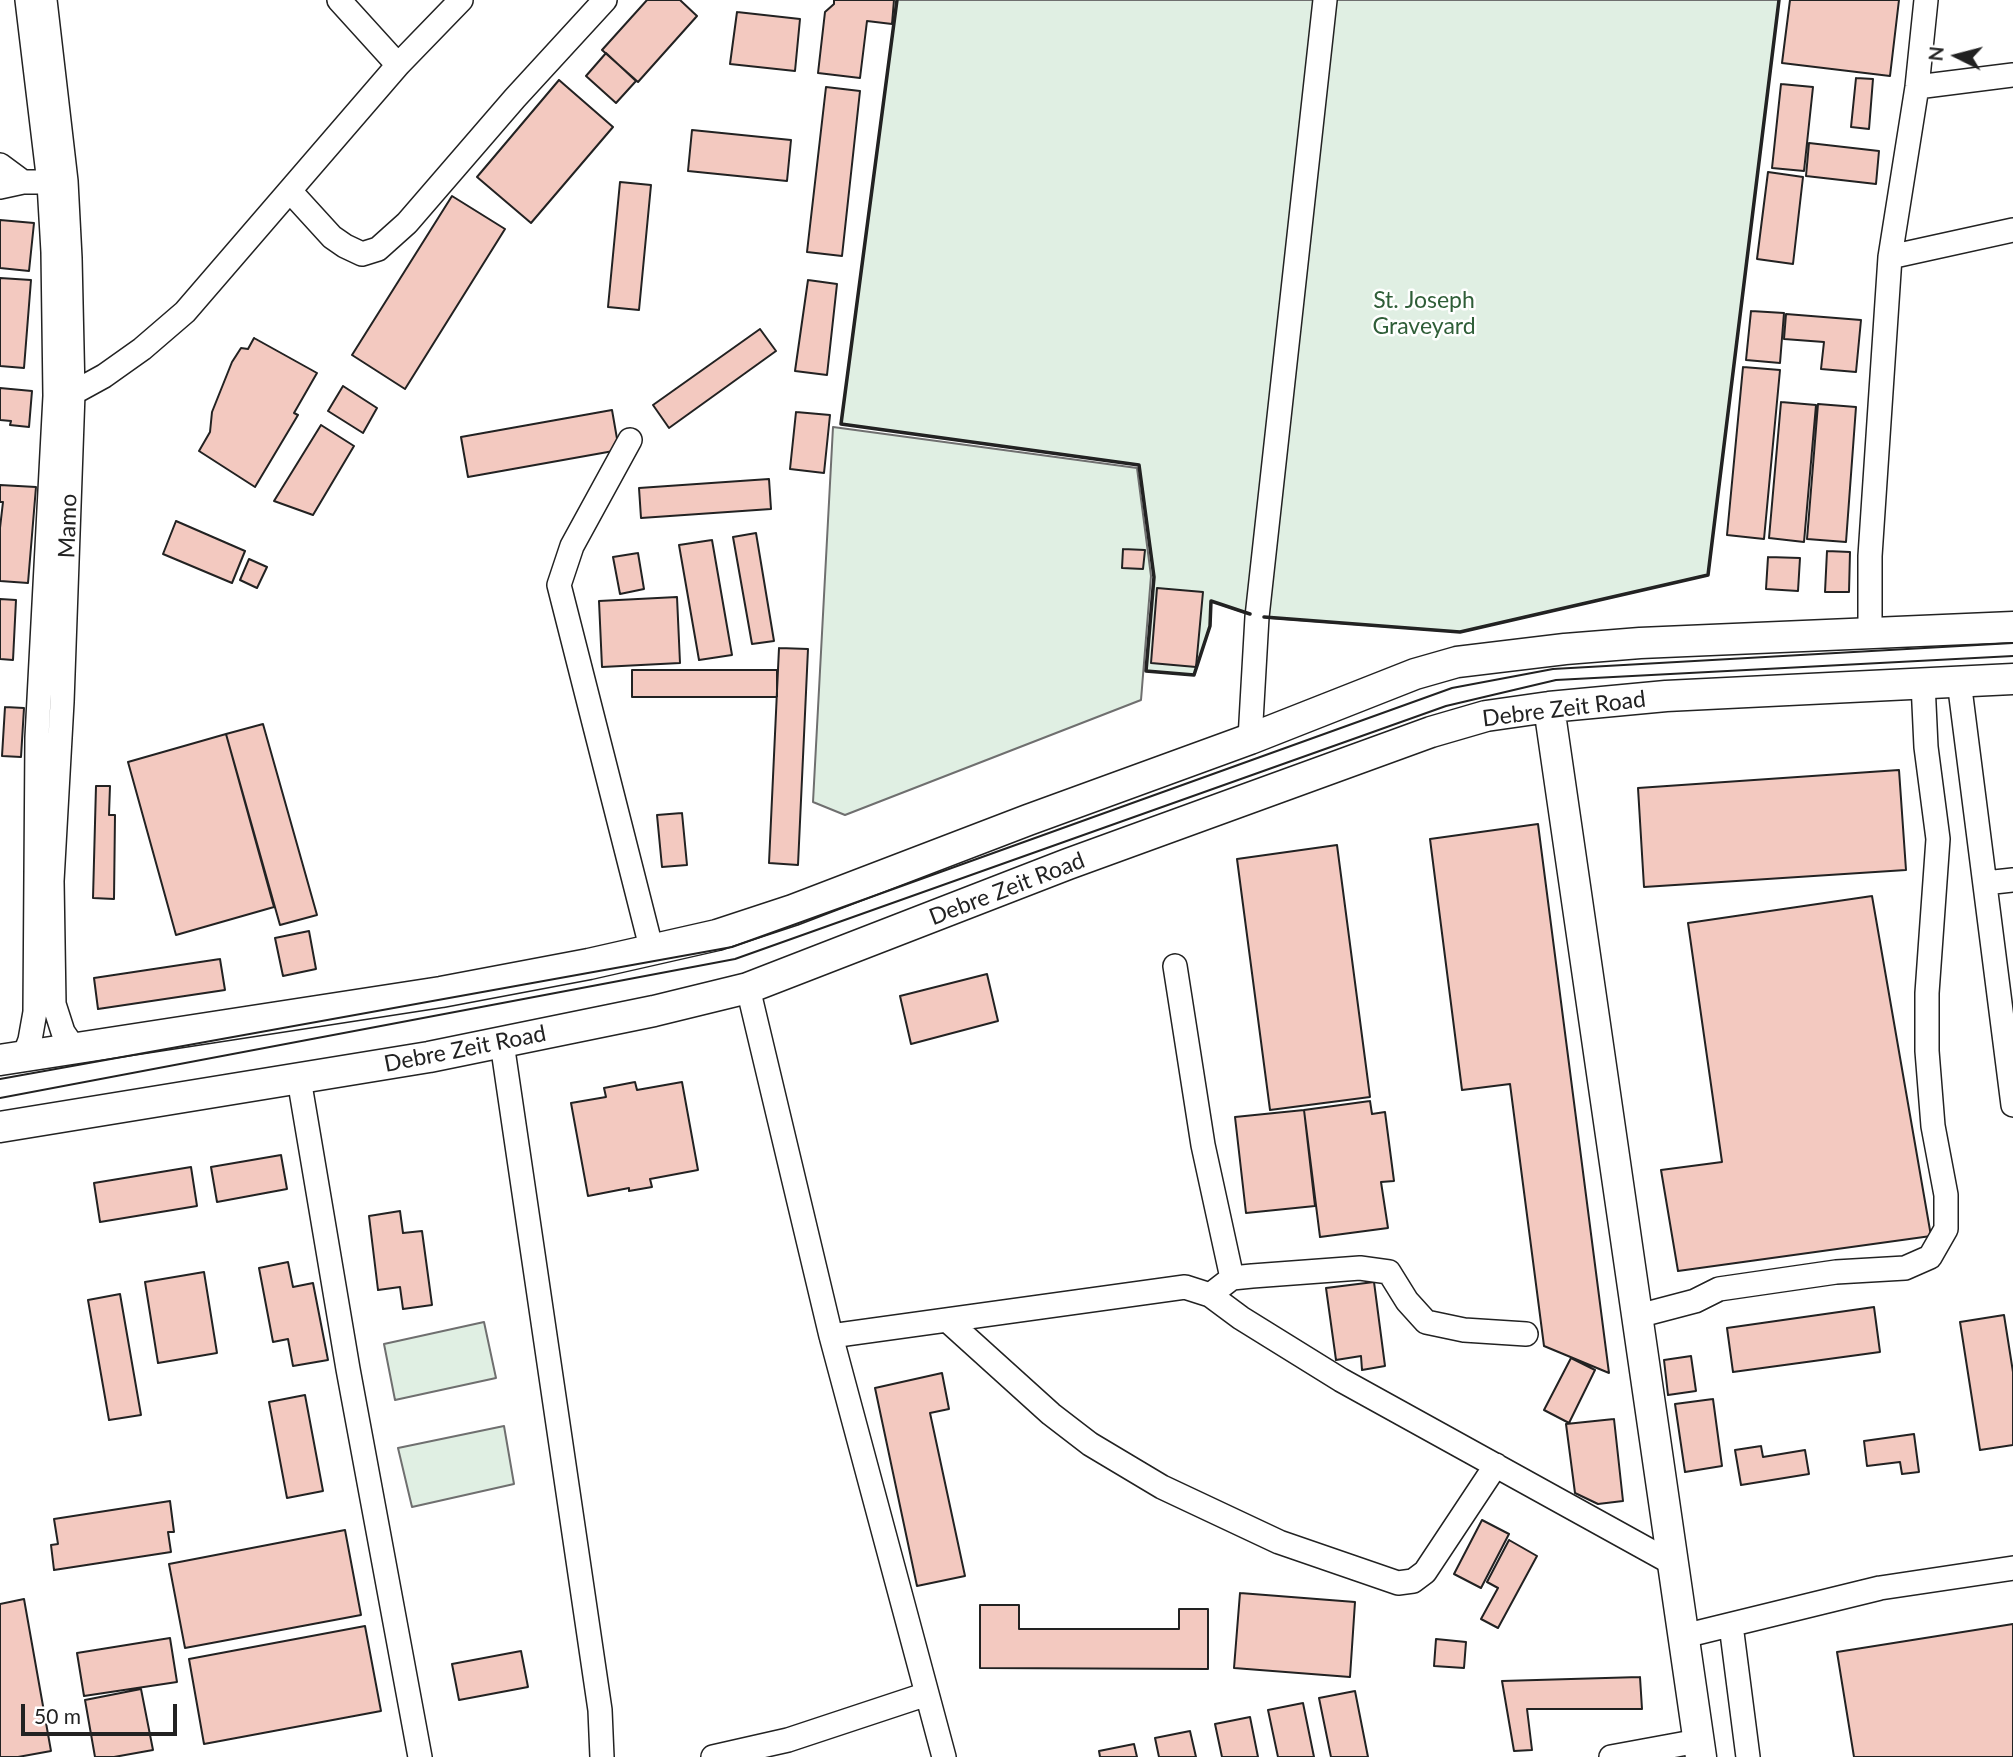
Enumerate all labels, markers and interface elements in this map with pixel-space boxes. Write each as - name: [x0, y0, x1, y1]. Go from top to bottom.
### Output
- north arrow: [1922, 21, 1992, 91]
- text: N: [1923, 45, 1948, 62]
- park label: St. Joseph Graveyard: [1372, 287, 1476, 341]
- street label: Mamo: [53, 493, 83, 559]
- street label: Debre Zeit Road: [1481, 685, 1647, 733]
- street label: Debre Zeit Road: [925, 847, 1089, 931]
- street label: Debre Zeit Road: [382, 1020, 548, 1078]
- scale bar: [24, 1690, 180, 1734]
- text: 50 m: [34, 1703, 81, 1728]

